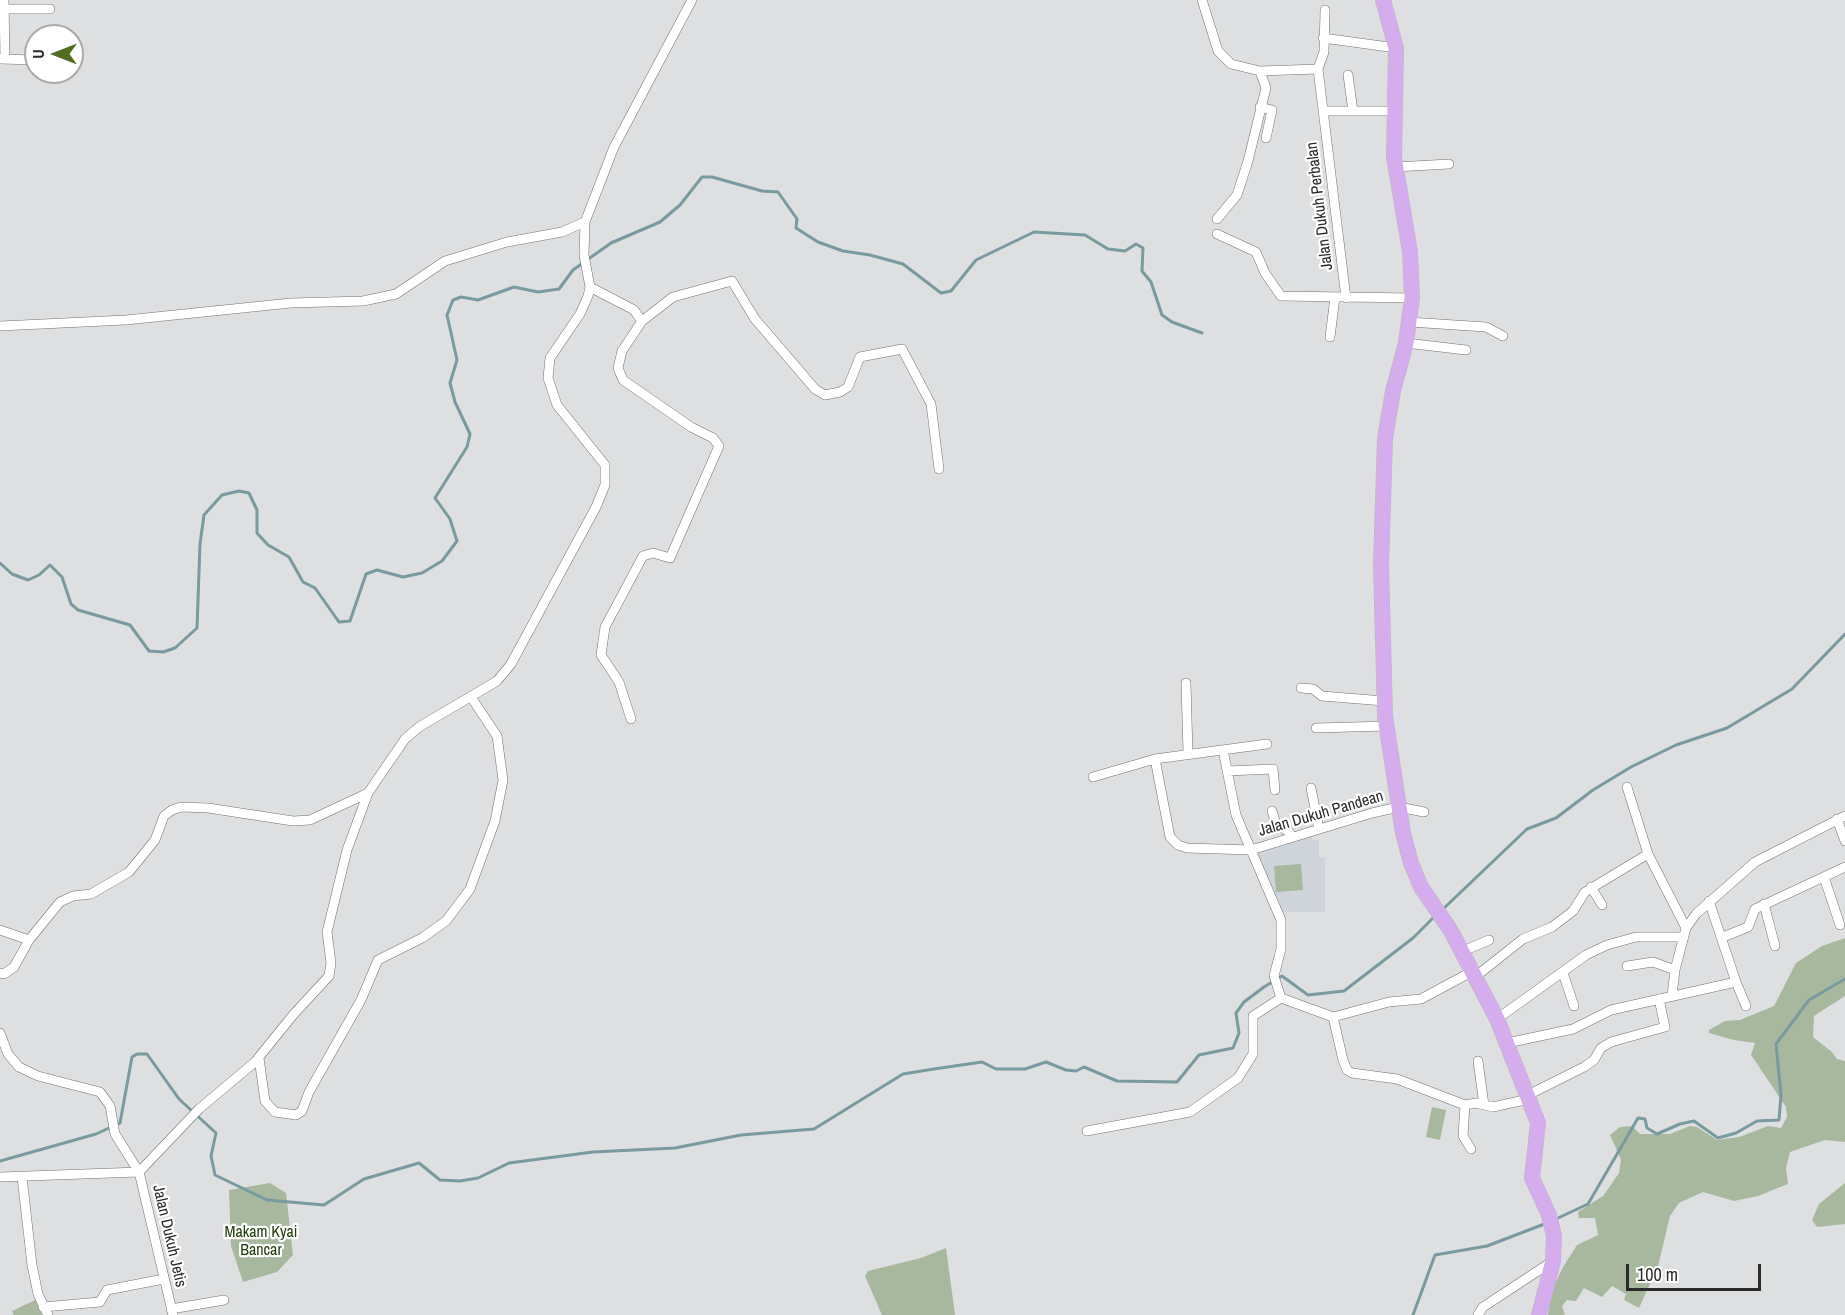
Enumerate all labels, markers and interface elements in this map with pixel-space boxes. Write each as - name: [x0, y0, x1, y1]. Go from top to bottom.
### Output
- north arrow: [24, 24, 84, 84]
- text: U: [27, 49, 49, 59]
- street label: Jalan Dukuh Perbalan: [1303, 141, 1337, 271]
- street label: Jalan Dukuh Pandean: [1256, 787, 1386, 841]
- street label: Jalan Dukuh Jetis: [148, 1183, 190, 1289]
- park label: Makam Kyai Bancar: [225, 1223, 297, 1261]
- scale bar: [1629, 1252, 1764, 1290]
- text: 100 m: [1637, 1262, 1678, 1287]

